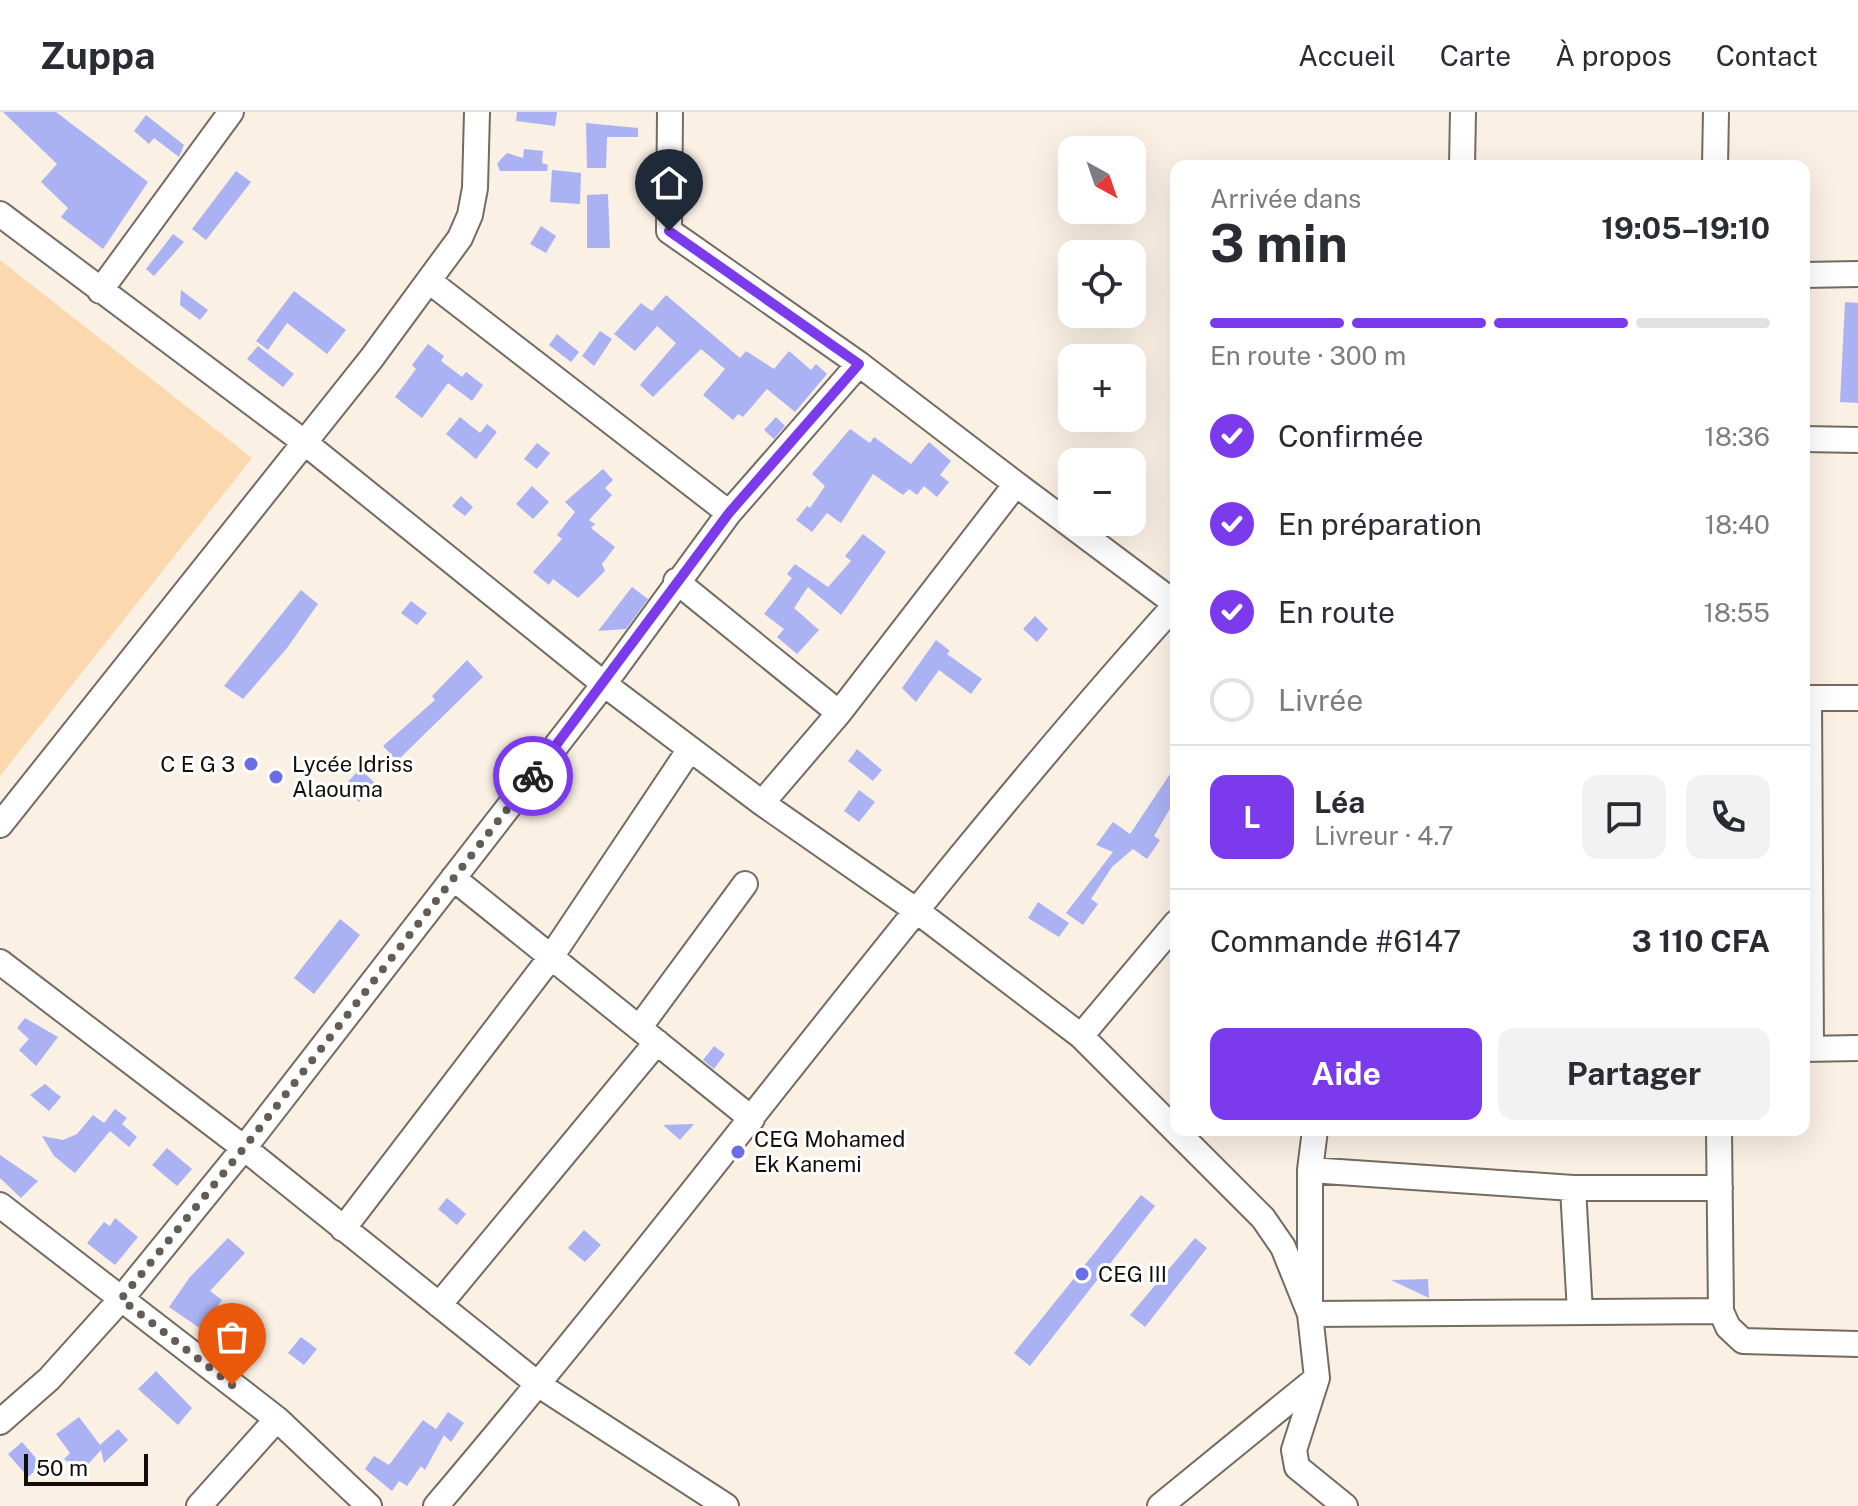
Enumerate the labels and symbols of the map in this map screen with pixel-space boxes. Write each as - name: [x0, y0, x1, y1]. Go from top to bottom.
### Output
- north arrow: [1058, 136, 1146, 224]
- pin: [635, 149, 703, 231]
- courier: [493, 736, 573, 816]
- place label: C E G 3: [160, 751, 235, 777]
- place label: Lycée Idriss Alaouma: [292, 751, 413, 802]
- marker: C E G 3: [242, 755, 260, 773]
- marker: Lycée Idriss Alaouma: [267, 768, 285, 786]
- place label: CEG Mohamed Ek Kanemi: [754, 1126, 905, 1177]
- marker: CEG Mohamed Ek Kanemi: [729, 1143, 747, 1161]
- place label: CEG III: [1098, 1261, 1167, 1287]
- marker: CEG III: [1073, 1265, 1091, 1283]
- pin: [198, 1303, 266, 1385]
- scale bar: [24, 1450, 148, 1486]

